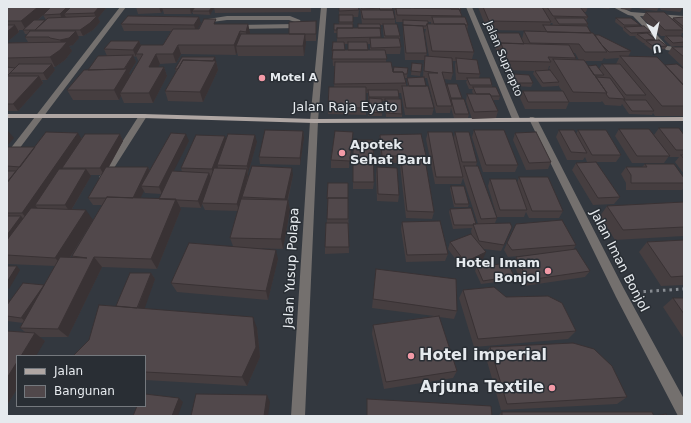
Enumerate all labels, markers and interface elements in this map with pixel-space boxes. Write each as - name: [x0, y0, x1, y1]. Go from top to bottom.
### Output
- north arrow: [635, 16, 675, 56]
- street label: Jalan Suprapto: [481, 19, 525, 99]
- text: U: [652, 41, 662, 55]
- place label: Motel A: [270, 71, 317, 85]
- marker: Motel A: [257, 73, 267, 83]
- street label: Jalan Raja Eyato: [292, 100, 398, 116]
- place label: Apotek Sehat Baru: [350, 138, 431, 169]
- marker: Apotek Sehat Baru: [337, 148, 347, 158]
- street label: Jalan Yusup Polapa: [281, 207, 303, 329]
- street label: Jalan Iman Bonjol: [586, 207, 652, 315]
- place label: Hotel Imam Bonjol: [455, 256, 540, 287]
- marker: Hotel Imam Bonjol: [543, 266, 553, 276]
- place label: Hotel imperial: [419, 346, 547, 366]
- marker: Hotel imperial: [406, 351, 416, 361]
- legend: [16, 355, 146, 407]
- text: Jalan: [54, 364, 83, 378]
- place label: Arjuna Textile: [420, 378, 544, 398]
- marker: Arjuna Textile: [547, 383, 557, 393]
- text: Bangunan: [54, 384, 115, 398]

